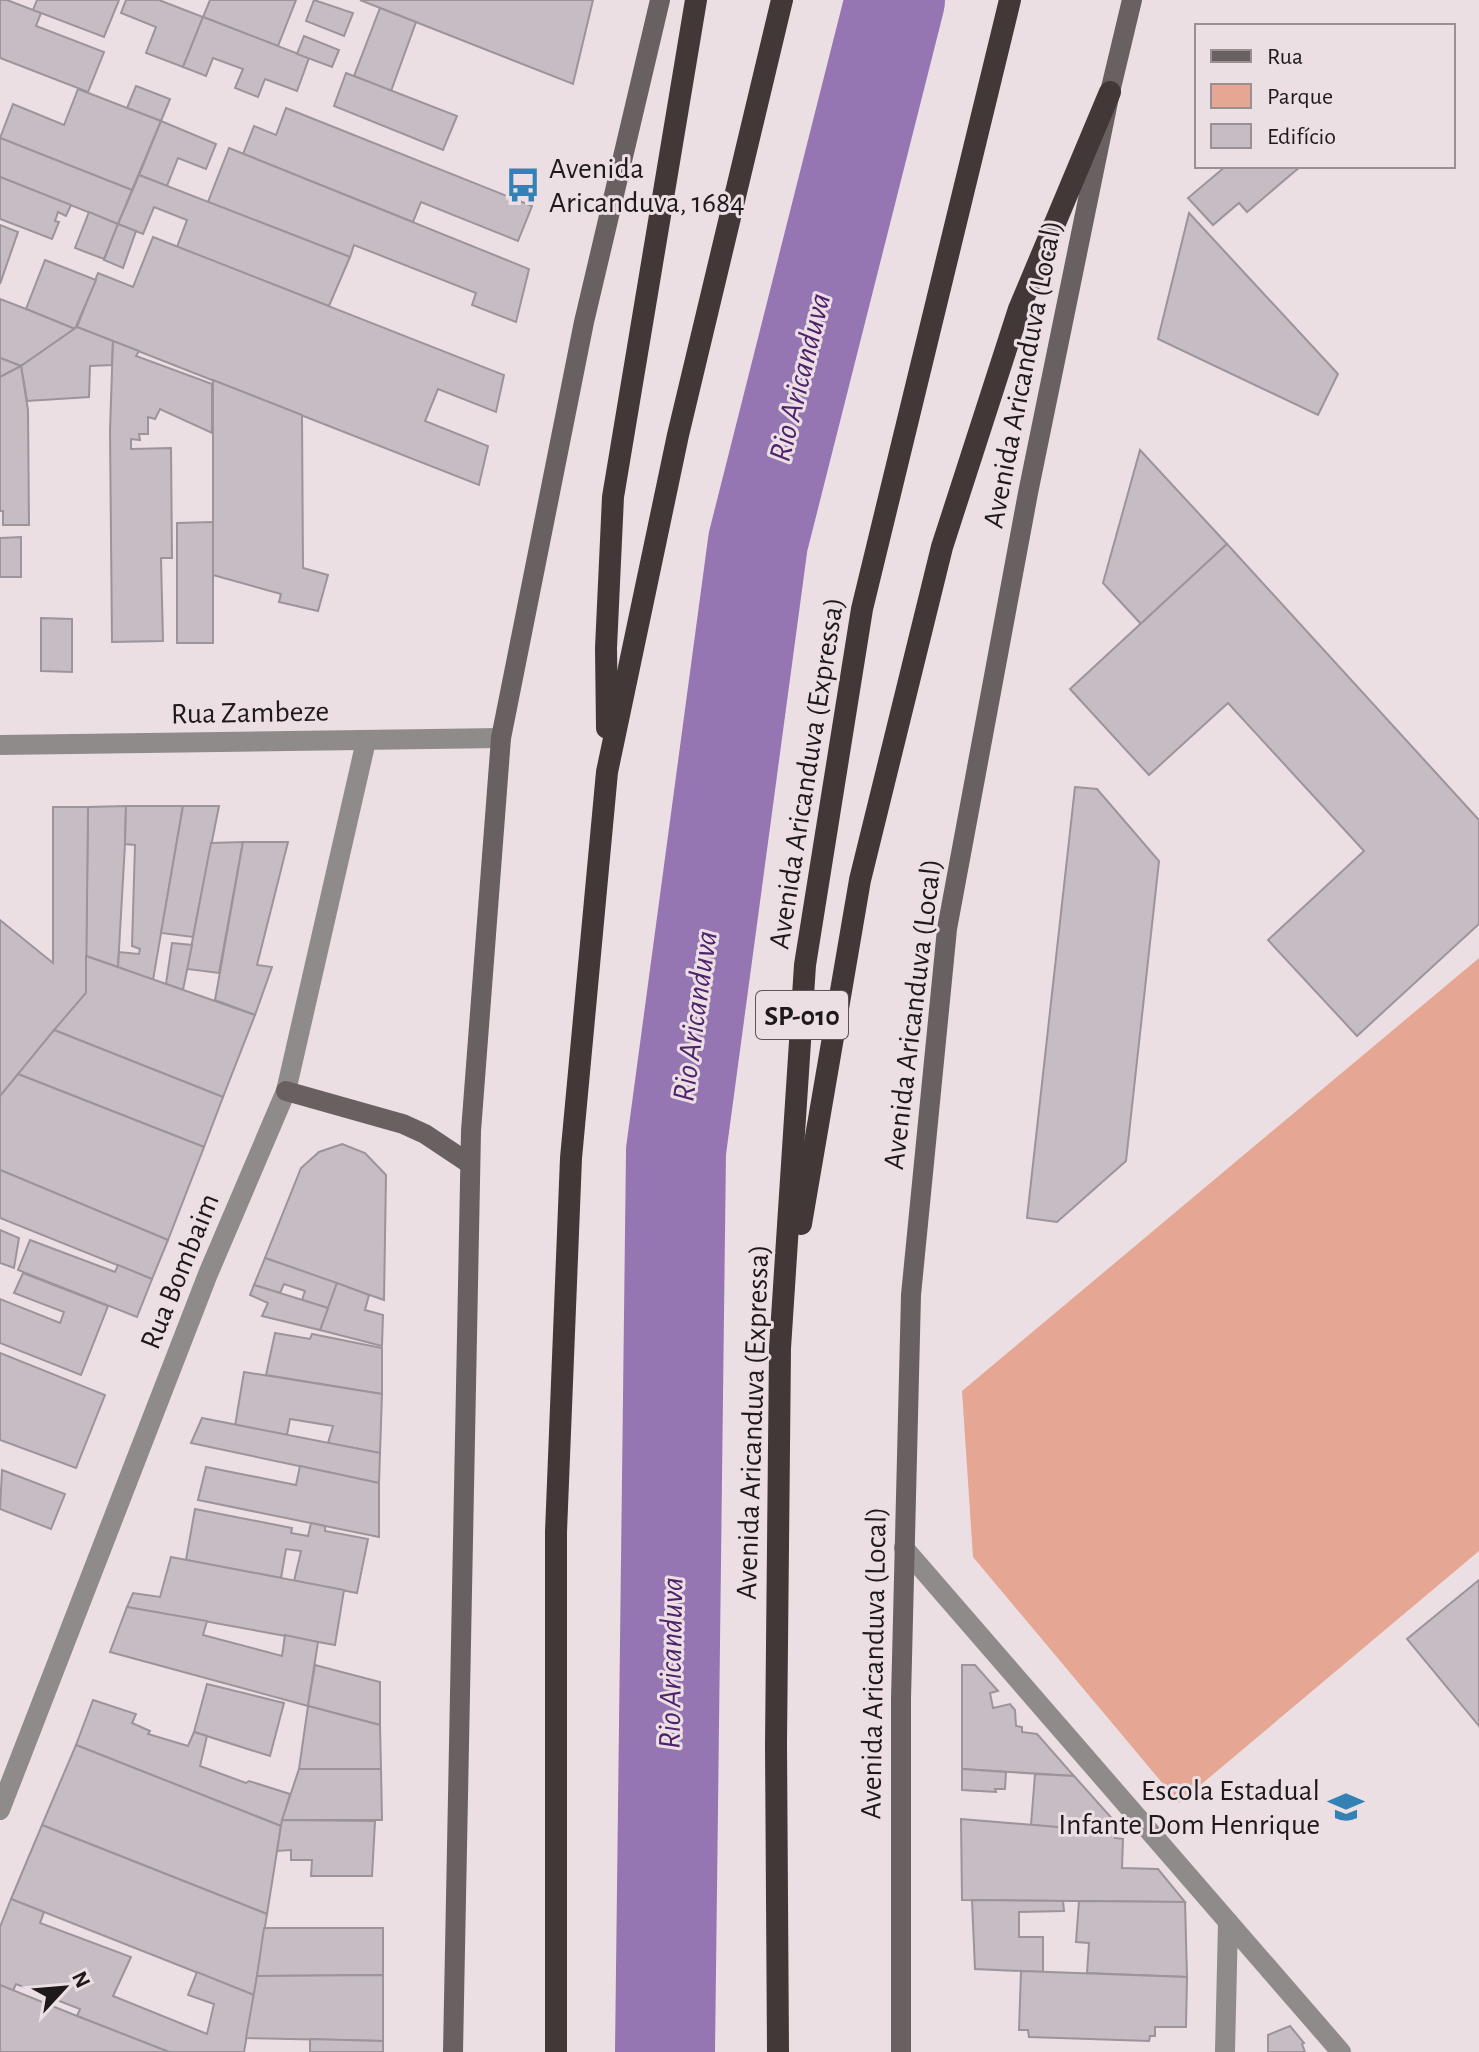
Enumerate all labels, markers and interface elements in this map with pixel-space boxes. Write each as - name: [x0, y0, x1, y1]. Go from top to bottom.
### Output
- legend: [1195, 24, 1455, 168]
- text: Rua: [1267, 45, 1303, 69]
- text: Parque: [1267, 85, 1333, 109]
- text: Edifício: [1267, 125, 1336, 149]
- place label: Avenida Aricanduva, 1684: [549, 154, 745, 218]
- bus stop icon: Avenida Aricanduva, 1684: [504, 166, 542, 204]
- street label: Avenida Aricanduva (Local): [978, 218, 1068, 531]
- water label: Rio Aricanduva: [764, 290, 836, 465]
- street label: Avenida Aricanduva (Expressa): [764, 595, 850, 951]
- street label: Rua Zambeze: [170, 697, 330, 729]
- street label: Avenida Aricanduva (Local): [879, 857, 947, 1171]
- water label: Rio Aricanduva: [667, 929, 723, 1104]
- road number: SP-010: [756, 991, 848, 1039]
- street label: Rua Bombaim: [135, 1189, 225, 1353]
- street label: Avenida Aricanduva (Expressa): [732, 1244, 774, 1600]
- street label: Avenida Aricanduva (Local): [856, 1506, 892, 1820]
- water label: Rio Aricanduva: [653, 1577, 689, 1749]
- place label: Escola Estadual Infante Dom Henrique: [1058, 1776, 1320, 1840]
- school or university icon: Escola Estadual Infante Dom Henrique: [1327, 1788, 1365, 1826]
- north arrow: [24, 1948, 104, 2028]
- text: N: [68, 1968, 94, 1991]

